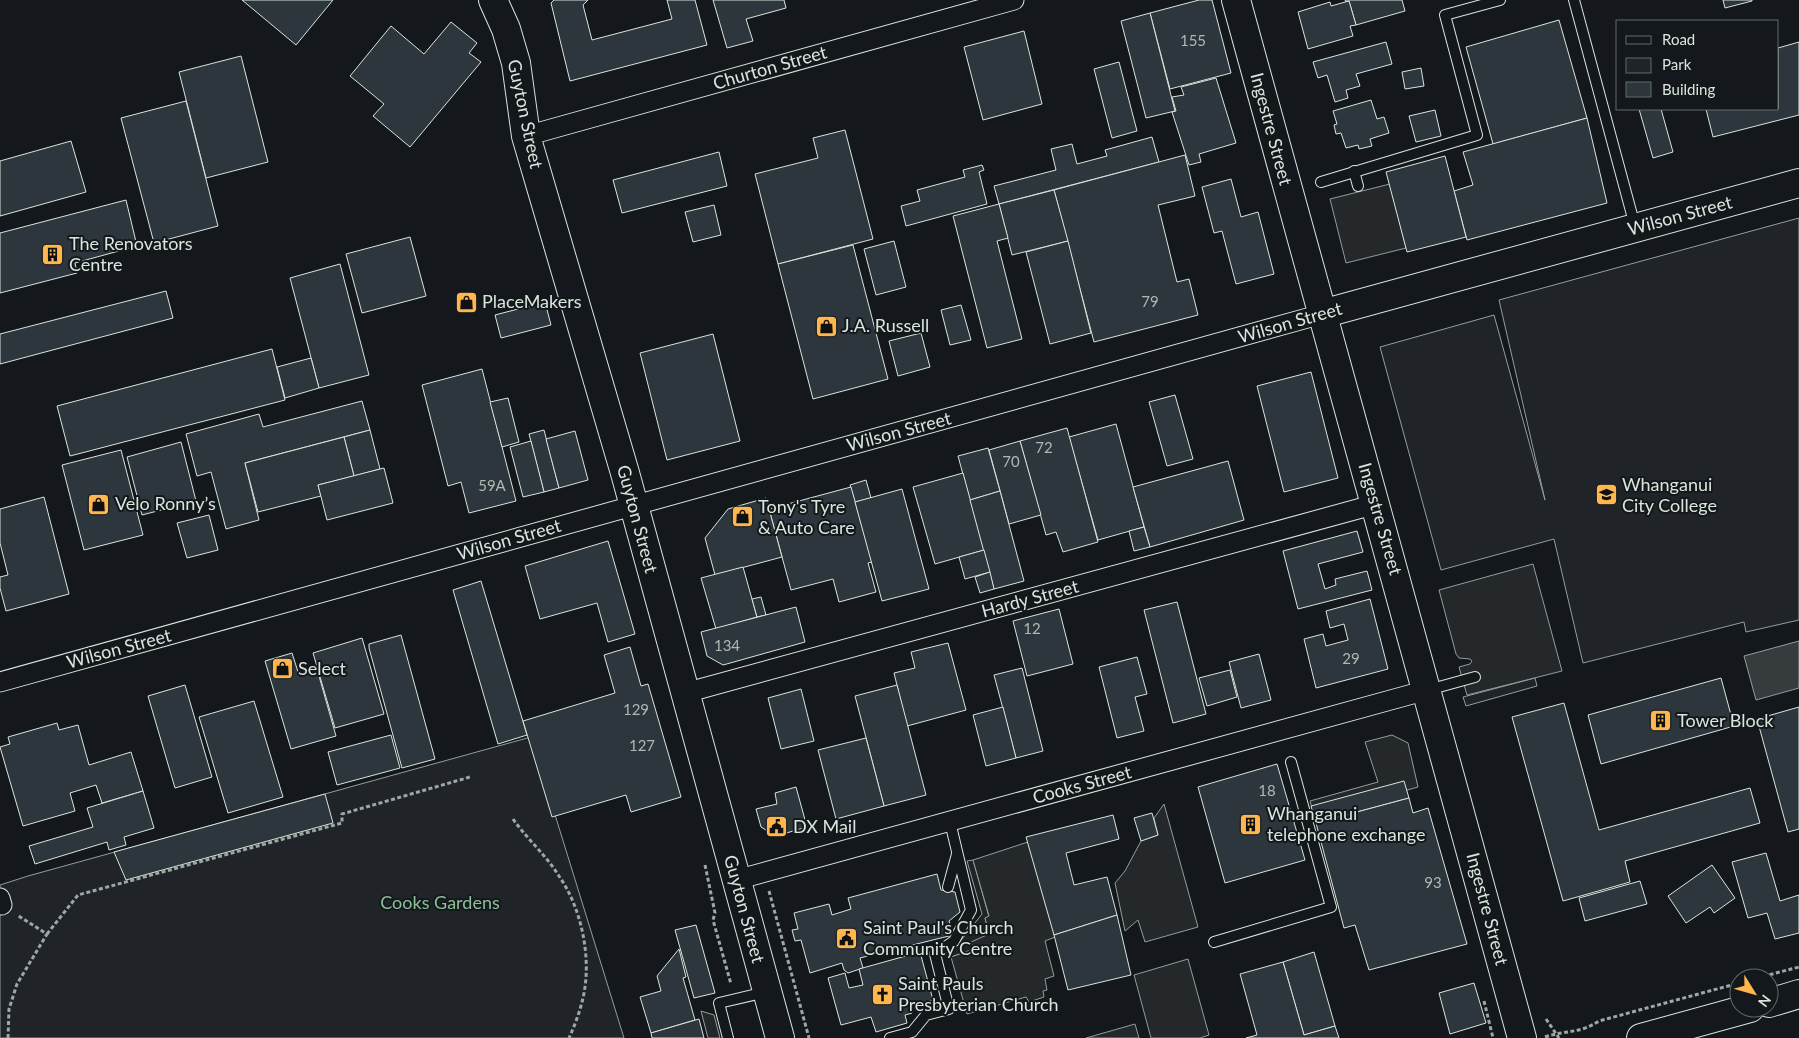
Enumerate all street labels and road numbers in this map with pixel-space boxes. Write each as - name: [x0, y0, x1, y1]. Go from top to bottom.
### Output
- street label: Churton Street: [710, 40, 830, 94]
- street label: Guyton Street: [504, 57, 548, 171]
- street label: Ingestre Street: [1246, 70, 1298, 188]
- street label: Wilson Street: [1625, 190, 1735, 240]
- street label: Wilson Street: [1235, 297, 1345, 347]
- street label: Wilson Street: [844, 406, 954, 456]
- street label: Ingestre Street: [1354, 460, 1408, 578]
- street label: Guyton Street: [613, 462, 663, 576]
- street label: Wilson Street: [454, 514, 564, 564]
- street label: Hardy Street: [979, 574, 1081, 622]
- street label: Wilson Street: [64, 623, 174, 673]
- street label: Cooks Street: [1030, 760, 1134, 808]
- street label: Ingestre Street: [1462, 850, 1514, 968]
- street label: Guyton Street: [720, 852, 770, 966]

